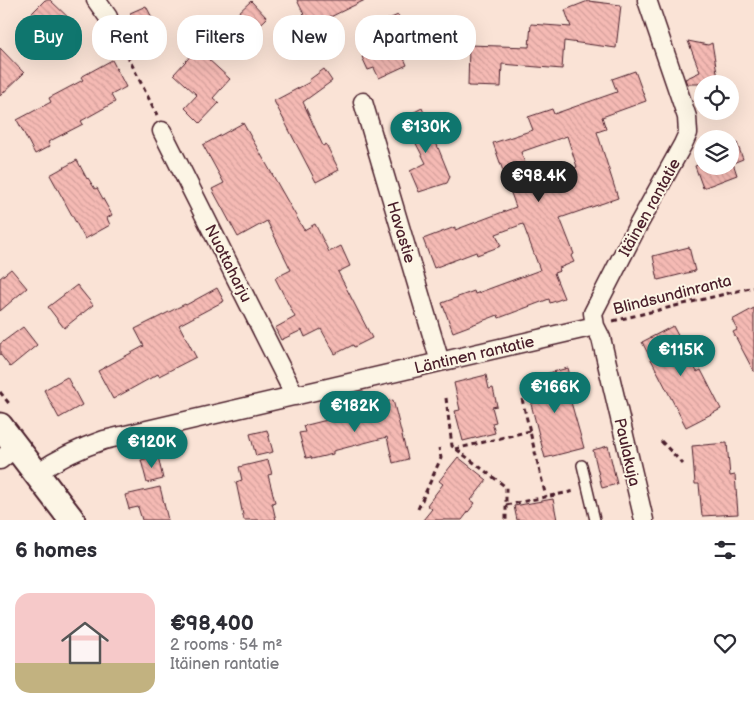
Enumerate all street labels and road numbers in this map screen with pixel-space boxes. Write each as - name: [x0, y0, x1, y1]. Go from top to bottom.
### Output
- street label: Itäinen rantatie: [616, 155, 685, 260]
- street label: Havastie: [382, 199, 419, 266]
- street label: Nuottaharju: [200, 222, 255, 306]
- street label: Blindsundinranta: [611, 272, 734, 319]
- street label: Läntinen rantatie: [413, 332, 537, 378]
- street label: Paulakuja: [609, 416, 644, 488]

